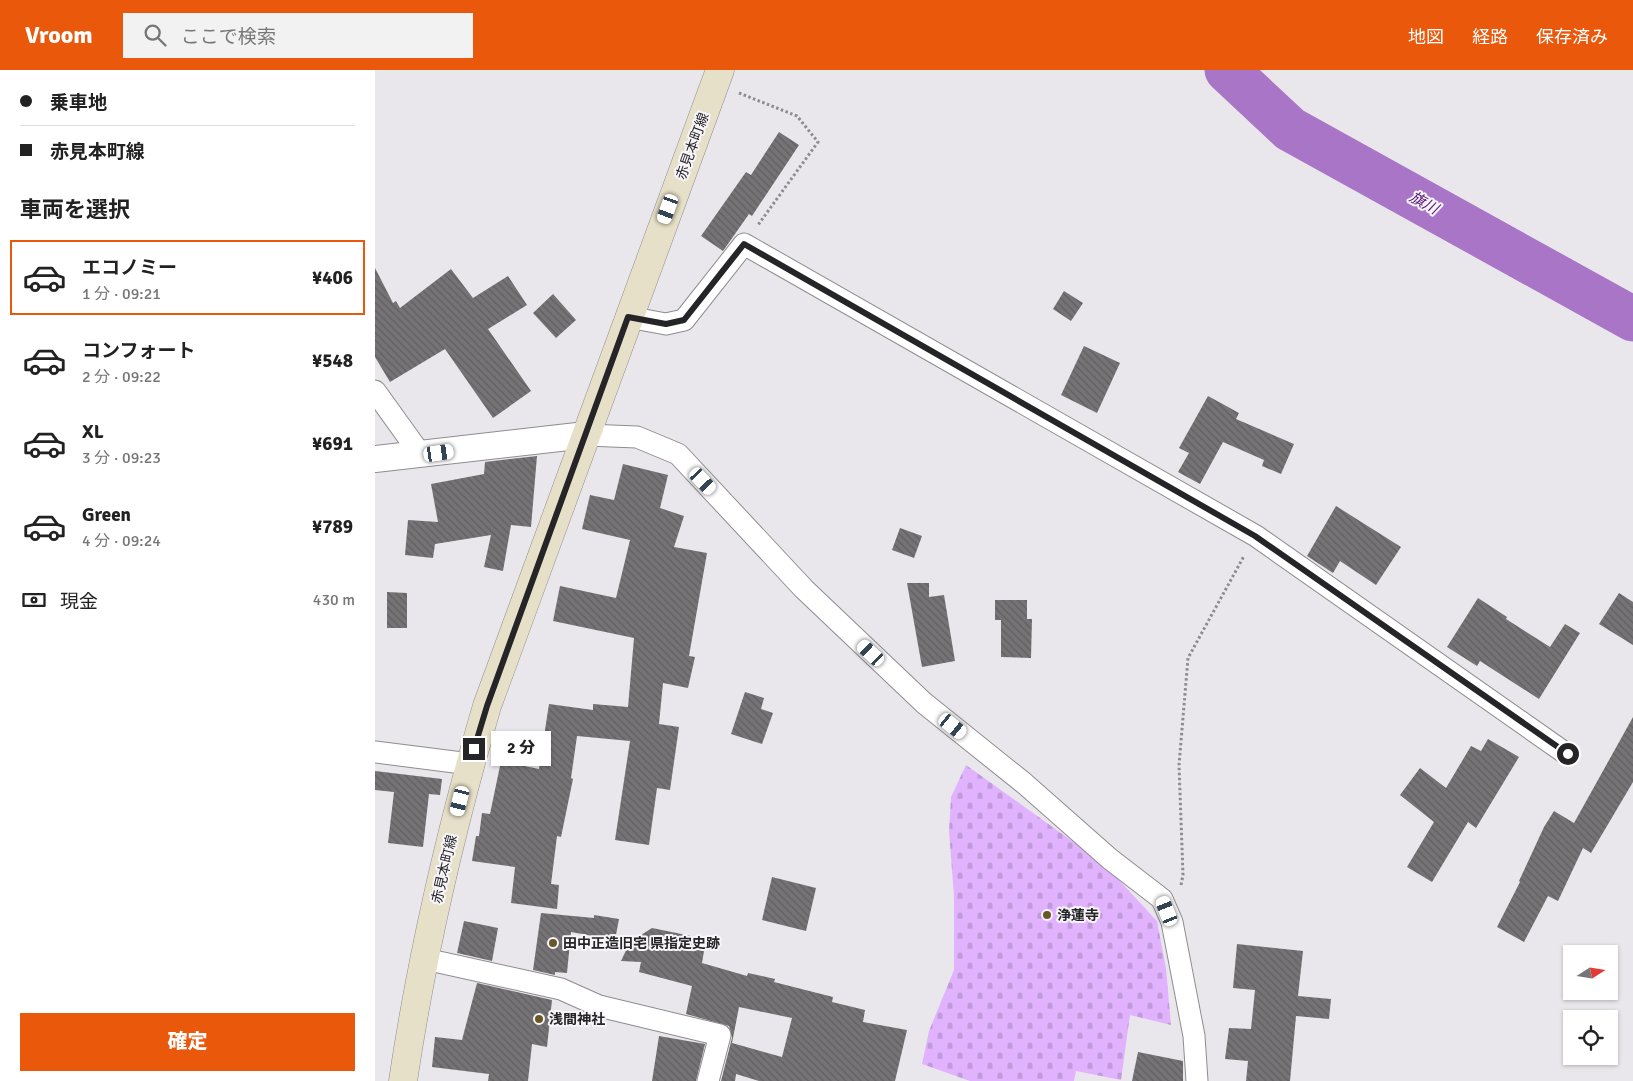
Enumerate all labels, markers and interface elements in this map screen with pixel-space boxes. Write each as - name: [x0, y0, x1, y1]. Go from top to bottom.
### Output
- search box: [123, 13, 473, 58]
- text: Vroom: [25, 20, 93, 50]
- icon: search: [141, 21, 169, 49]
- text: ここで検索: [181, 25, 276, 49]
- text: 地図: [1408, 26, 1444, 48]
- text: 経路: [1472, 26, 1508, 48]
- text: 保存済み: [1536, 26, 1608, 48]
- text: 乗車地: [50, 91, 107, 115]
- street label: 赤見本町線: [673, 110, 712, 182]
- text: 赤見本町線: [50, 140, 145, 164]
- water label: 旗川: [1407, 188, 1443, 219]
- car: [655, 192, 680, 226]
- text: 車両を選択: [20, 196, 130, 223]
- icon: car: [22, 255, 67, 300]
- text: エコノミー: [82, 256, 177, 280]
- text: ¥406: [312, 266, 353, 290]
- text: 1 分 · 09:21: [82, 284, 161, 304]
- icon: car: [22, 338, 67, 383]
- text: コンフォート: [82, 339, 195, 363]
- text: ¥548: [312, 349, 353, 373]
- text: 2 分 · 09:22: [82, 367, 161, 387]
- text: XL: [82, 420, 104, 444]
- icon: car: [22, 421, 67, 466]
- text: ¥691: [312, 432, 353, 456]
- car: [423, 443, 454, 463]
- text: 3 分 · 09:23: [82, 448, 161, 468]
- car: [687, 465, 718, 497]
- text: Green: [82, 503, 131, 527]
- icon: car: [22, 504, 67, 549]
- text: ¥789: [312, 515, 353, 539]
- text: 4 分 · 09:24: [82, 531, 161, 551]
- icon: cash: [20, 586, 48, 614]
- text: 現金: [60, 590, 98, 614]
- text: 430 m: [313, 590, 355, 610]
- car: [854, 637, 887, 669]
- car: [936, 711, 969, 741]
- callout: 2 分: [491, 732, 551, 766]
- route end: [463, 738, 485, 760]
- text: 2 分: [507, 738, 535, 758]
- route start: [1557, 743, 1579, 765]
- car: [449, 785, 470, 817]
- street label: 赤見本町線: [428, 833, 461, 905]
- car: [1154, 894, 1179, 928]
- place label: 浄蓮寺: [1057, 907, 1099, 924]
- marker: 浄蓮寺: [1041, 909, 1053, 921]
- place label: 田中正造旧宅 県指定史跡: [563, 935, 720, 952]
- marker: 田中正造旧宅 県指定史跡: [547, 937, 559, 949]
- north arrow: [1563, 945, 1617, 1000]
- map controls: [1563, 945, 1618, 1065]
- button: locate: [1563, 1010, 1618, 1065]
- place label: 浅間神社: [549, 1011, 605, 1028]
- button: 確定: [20, 1013, 355, 1071]
- marker: 浅間神社: [533, 1013, 545, 1025]

